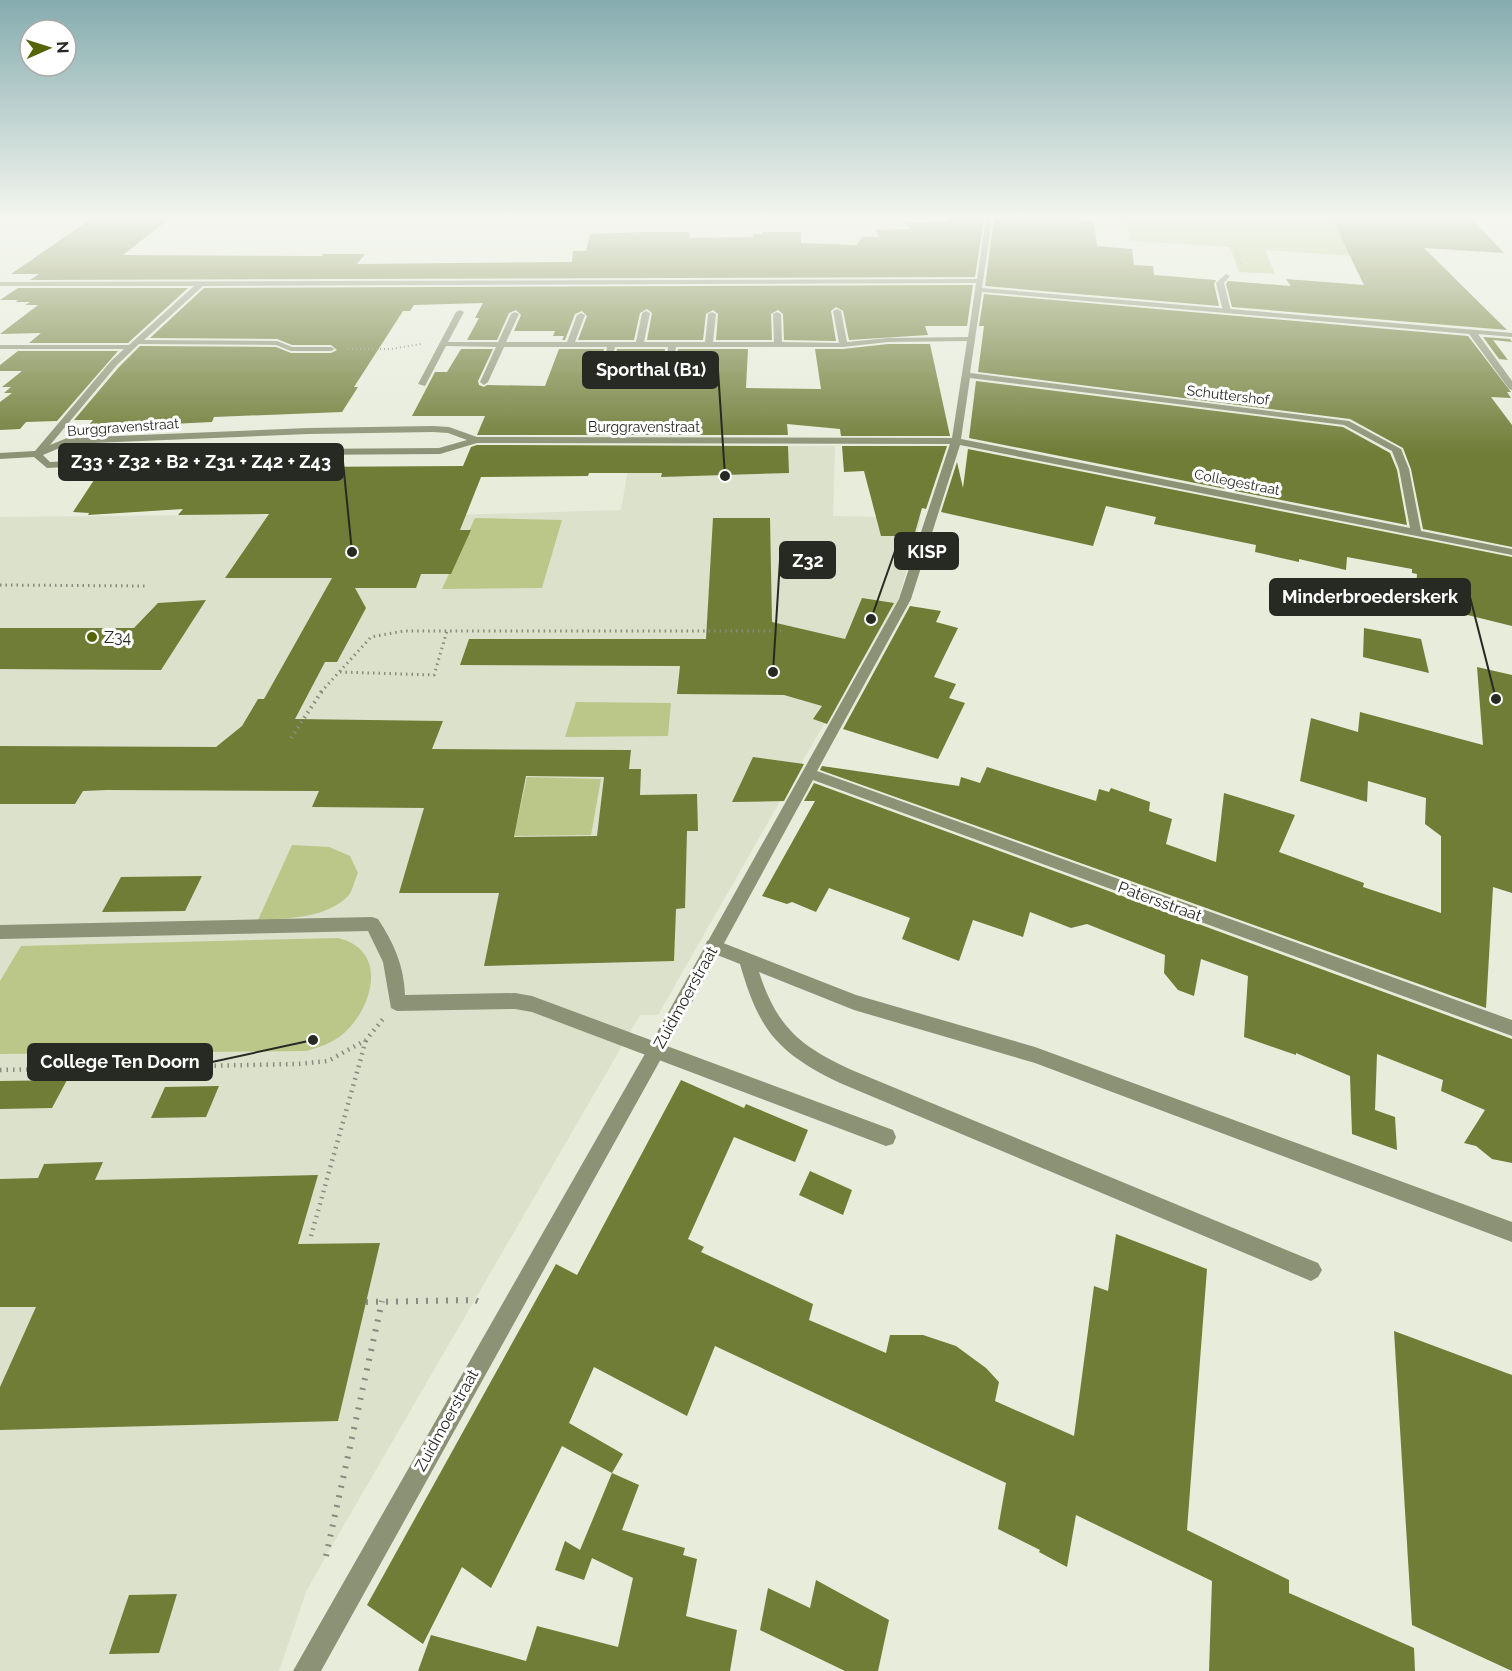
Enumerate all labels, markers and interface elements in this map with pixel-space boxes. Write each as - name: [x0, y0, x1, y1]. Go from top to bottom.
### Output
- north arrow: [18, 18, 78, 78]
- text: N: [53, 41, 72, 54]
- callout: Sporthal (B1): [583, 352, 718, 388]
- text: Sporthal (B1): [596, 359, 706, 380]
- street label: Schuttershof: [1186, 382, 1271, 408]
- street label: Burggravenstraat: [67, 415, 180, 439]
- street label: Burggravenstraat: [588, 419, 700, 435]
- callout: Z33 + Z32 + B2 + Z31 + Z42 + Z43: [59, 444, 343, 480]
- text: Z33 + Z32 + B2 + Z31 + Z42 + Z43: [71, 451, 331, 472]
- street label: Collegestraat: [1193, 466, 1281, 498]
- callout: KISP: [895, 533, 958, 569]
- text: KISP: [907, 541, 947, 562]
- callout: Z32: [780, 542, 835, 578]
- text: Z32: [792, 550, 824, 571]
- callout: Minderbroederskerk: [1270, 579, 1470, 615]
- text: Minderbroederskerk: [1282, 586, 1459, 607]
- place label: Z34: [104, 628, 132, 647]
- marker: Z34: [85, 630, 99, 644]
- street label: Patersstraat: [1115, 878, 1205, 926]
- street label: Zuidmoerstraat: [650, 942, 722, 1051]
- callout: College Ten Doorn: [28, 1044, 212, 1080]
- text: College Ten Doorn: [40, 1051, 200, 1072]
- street label: Zuidmoerstraat: [411, 1365, 483, 1474]

